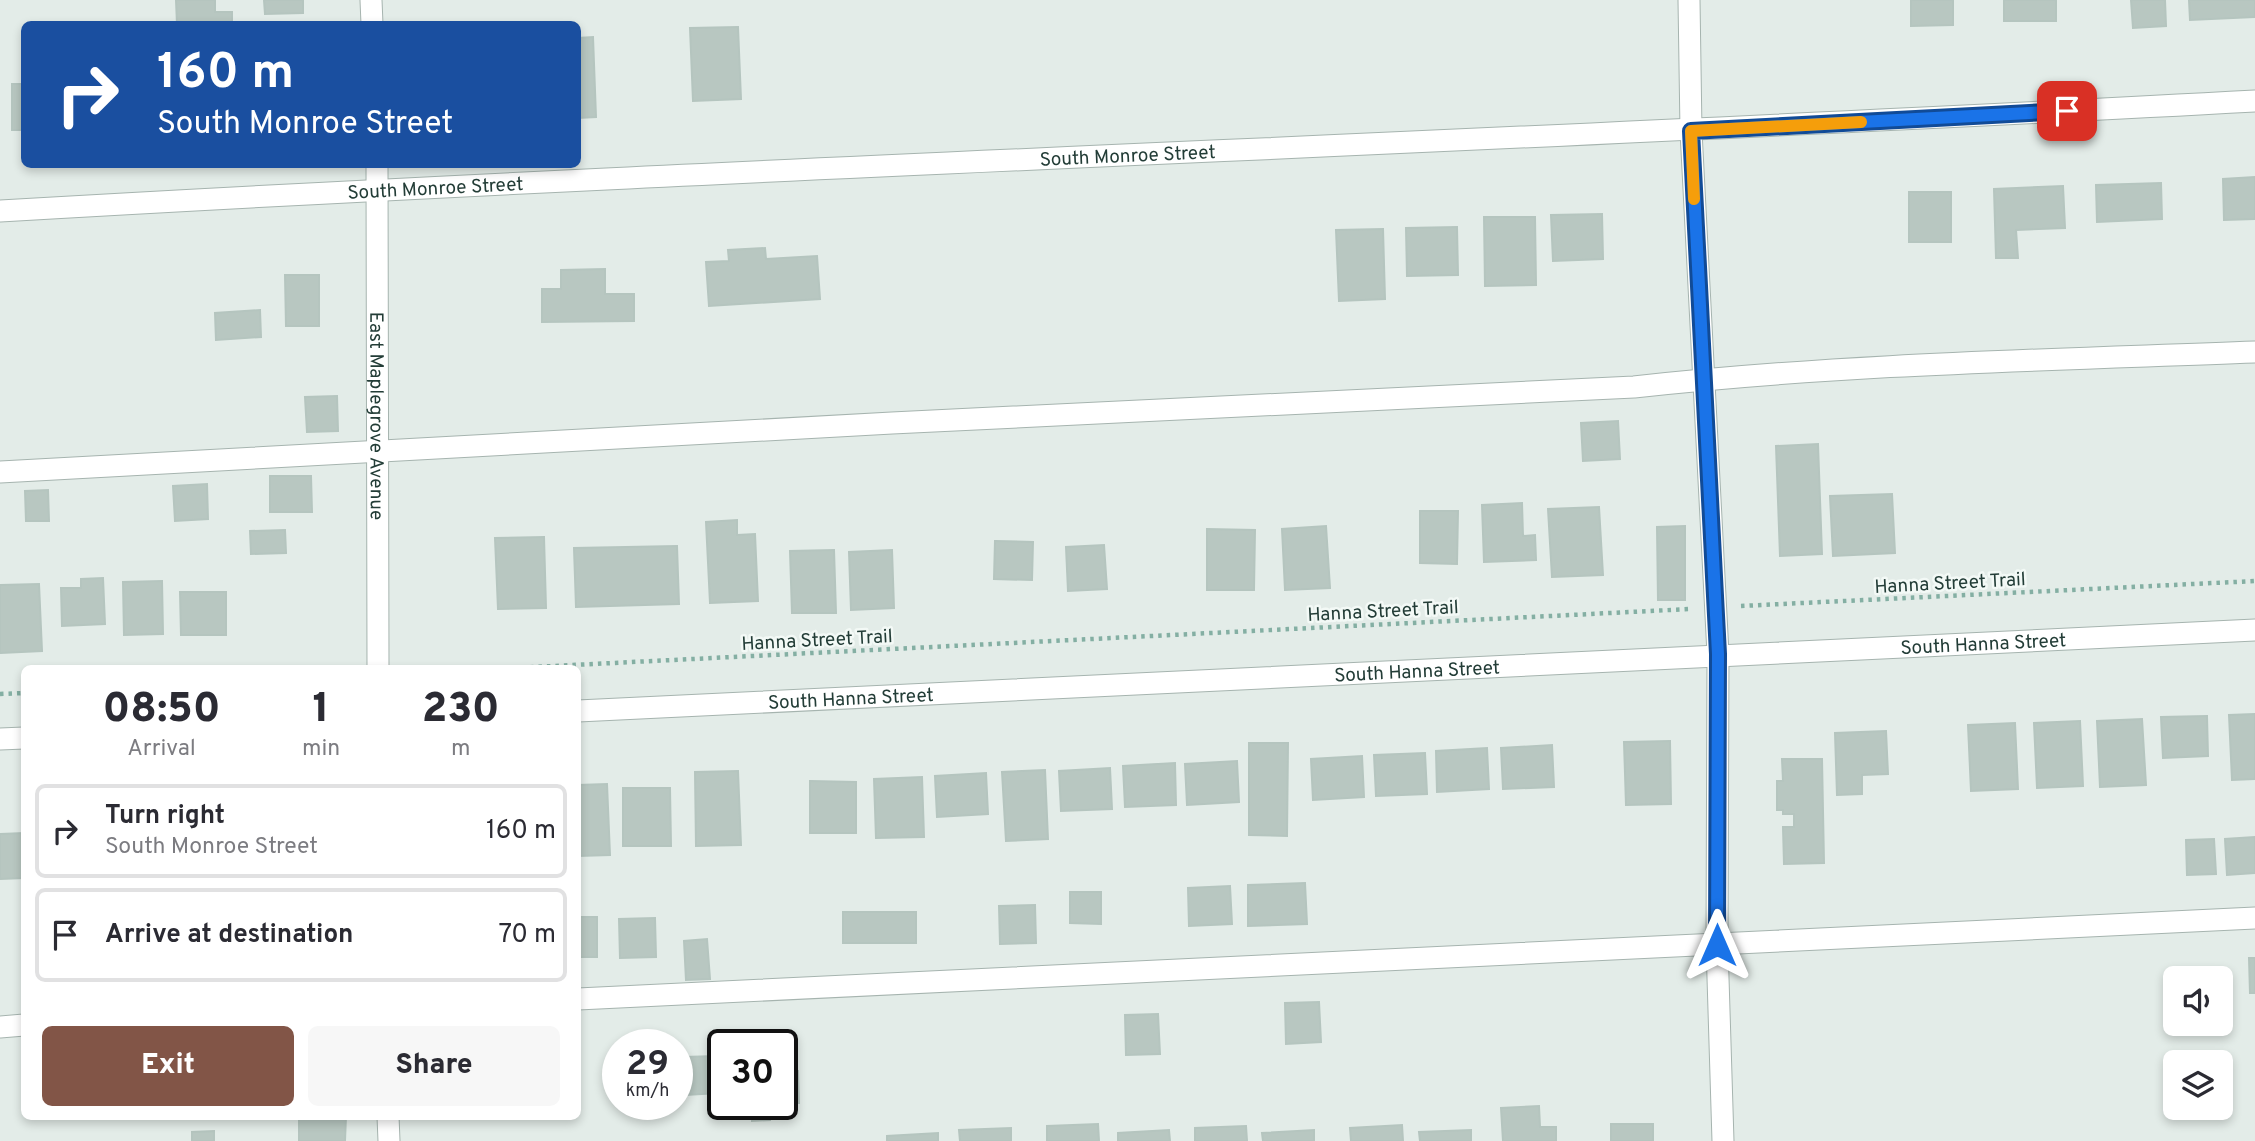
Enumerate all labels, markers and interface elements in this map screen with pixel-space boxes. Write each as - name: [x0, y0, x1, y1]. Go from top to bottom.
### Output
- text: 160 m: [157, 44, 294, 106]
- icon: right: [42, 49, 133, 140]
- pin: [2037, 81, 2097, 141]
- icon: arrive: [2048, 92, 2086, 130]
- text: South Monroe Street: [157, 105, 453, 145]
- street label: South Monroe Street: [1039, 141, 1216, 173]
- street label: South Monroe Street: [347, 173, 524, 206]
- street label: East Maplegrove Avenue: [363, 312, 388, 520]
- street label: Hanna Street Trail: [1874, 568, 2026, 600]
- street label: Hanna Street Trail: [1307, 596, 1459, 628]
- street label: Hanna Street Trail: [741, 625, 893, 657]
- street label: South Hanna Street: [1900, 629, 2067, 661]
- street label: South Hanna Street: [1334, 656, 1501, 688]
- text: 08:50: [102, 684, 221, 737]
- text: 1: [313, 684, 330, 737]
- text: 230: [422, 684, 500, 737]
- street label: South Hanna Street: [767, 684, 934, 716]
- text: Arrival: [127, 735, 196, 764]
- text: min: [302, 735, 340, 764]
- text: m: [451, 735, 470, 764]
- text: Turn right: [105, 800, 225, 833]
- icon: right: [46, 812, 84, 850]
- text: 160 m: [486, 815, 556, 848]
- text: South Monroe Street: [105, 833, 318, 862]
- position arrow: [1680, 908, 1754, 982]
- icon: arrive: [46, 916, 84, 954]
- text: Arrive at destination: [105, 919, 353, 952]
- text: 70 m: [498, 919, 556, 952]
- map controls: [2163, 966, 2233, 1120]
- button: sound: [2163, 966, 2233, 1036]
- button: Exit: [42, 1026, 294, 1106]
- button: Share: [308, 1026, 560, 1106]
- speed limit sign: 30: [707, 1029, 798, 1120]
- text: 29: [626, 1043, 669, 1087]
- button: layers: [2163, 1050, 2233, 1120]
- text: km/h: [626, 1080, 669, 1103]

